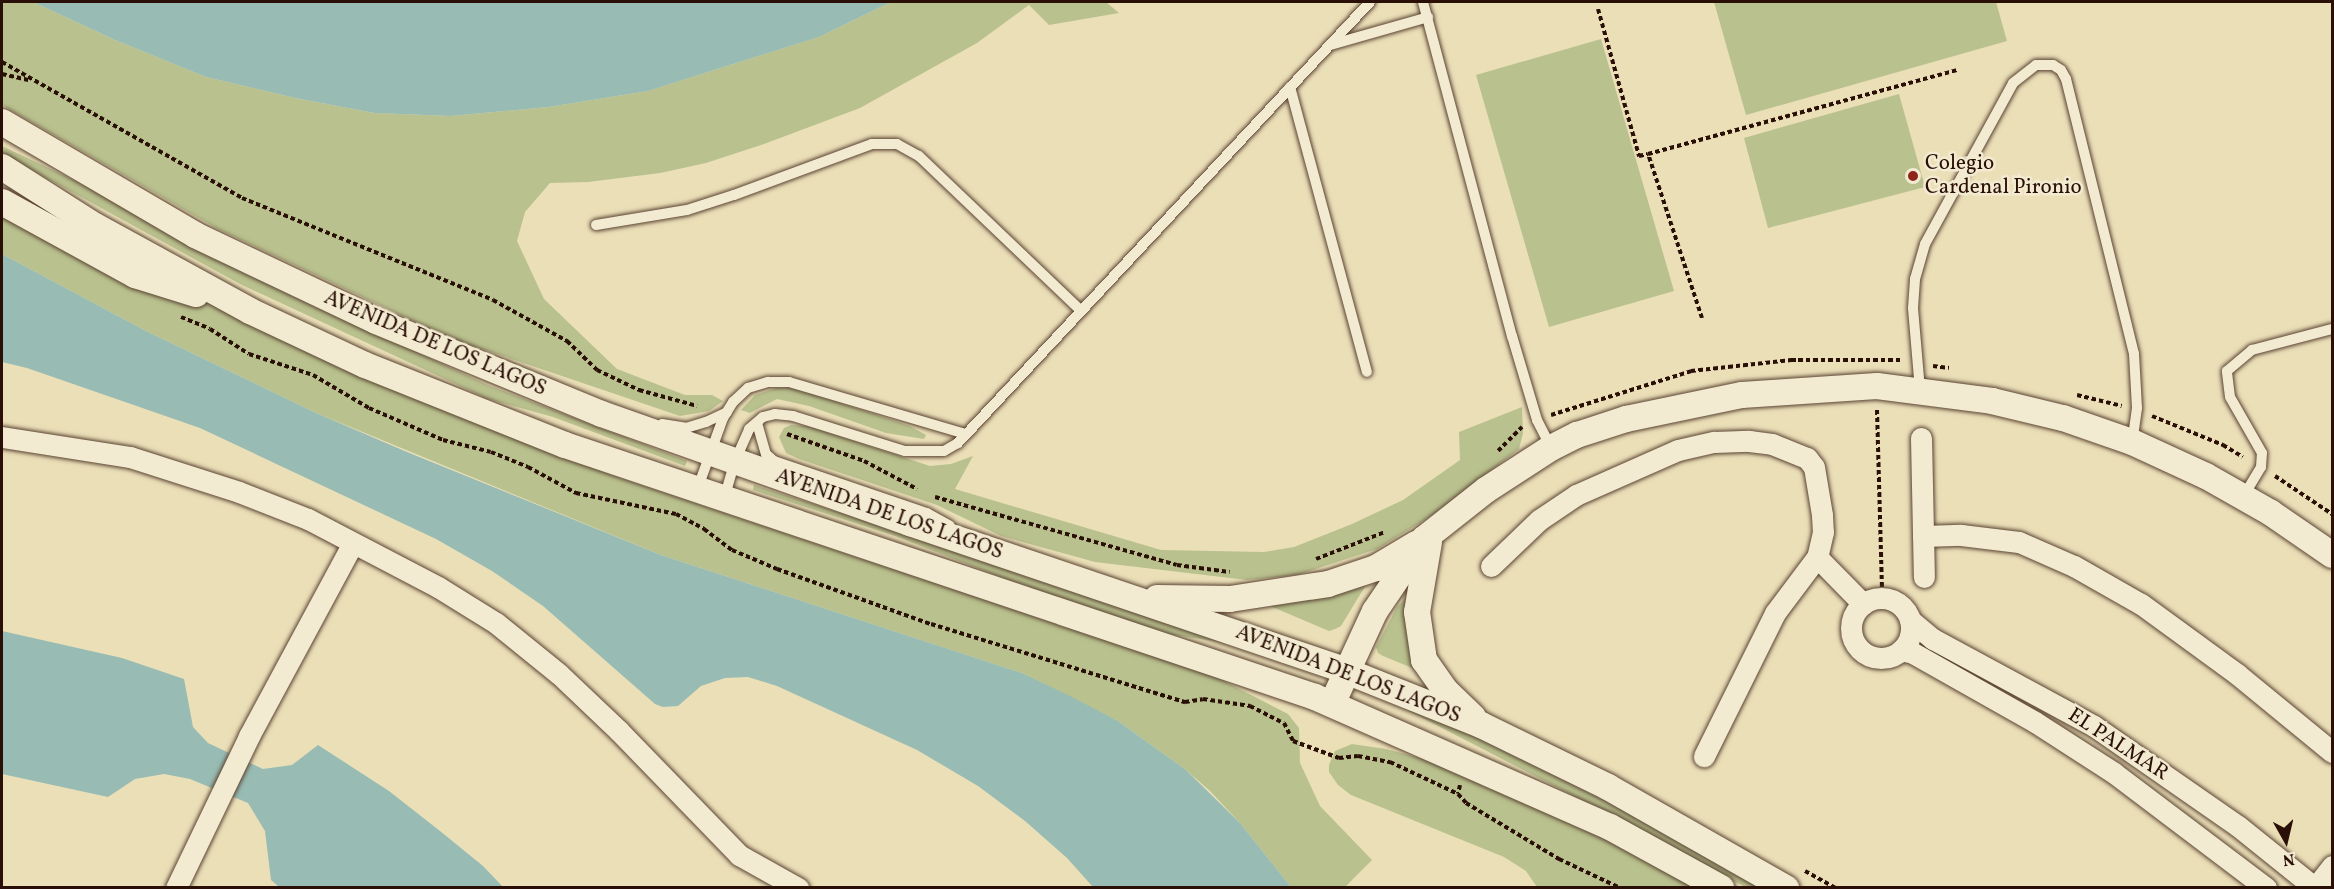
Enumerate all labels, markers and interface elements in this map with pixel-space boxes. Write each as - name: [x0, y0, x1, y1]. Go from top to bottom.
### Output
- place label: Colegio Cardenal Pironio: [1925, 151, 2082, 201]
- marker: Colegio Cardenal Pironio: [1906, 169, 1920, 183]
- street label: AVENIDA DE LOS LAGOS: [320, 286, 550, 402]
- street label: AVENIDA DE LOS LAGOS: [772, 464, 1006, 566]
- street label: AVENIDA DE LOS LAGOS: [1232, 620, 1464, 730]
- street label: EL PALMAR: [2063, 703, 2173, 787]
- north arrow: [2256, 811, 2316, 871]
- text: N: [2281, 847, 2296, 871]

